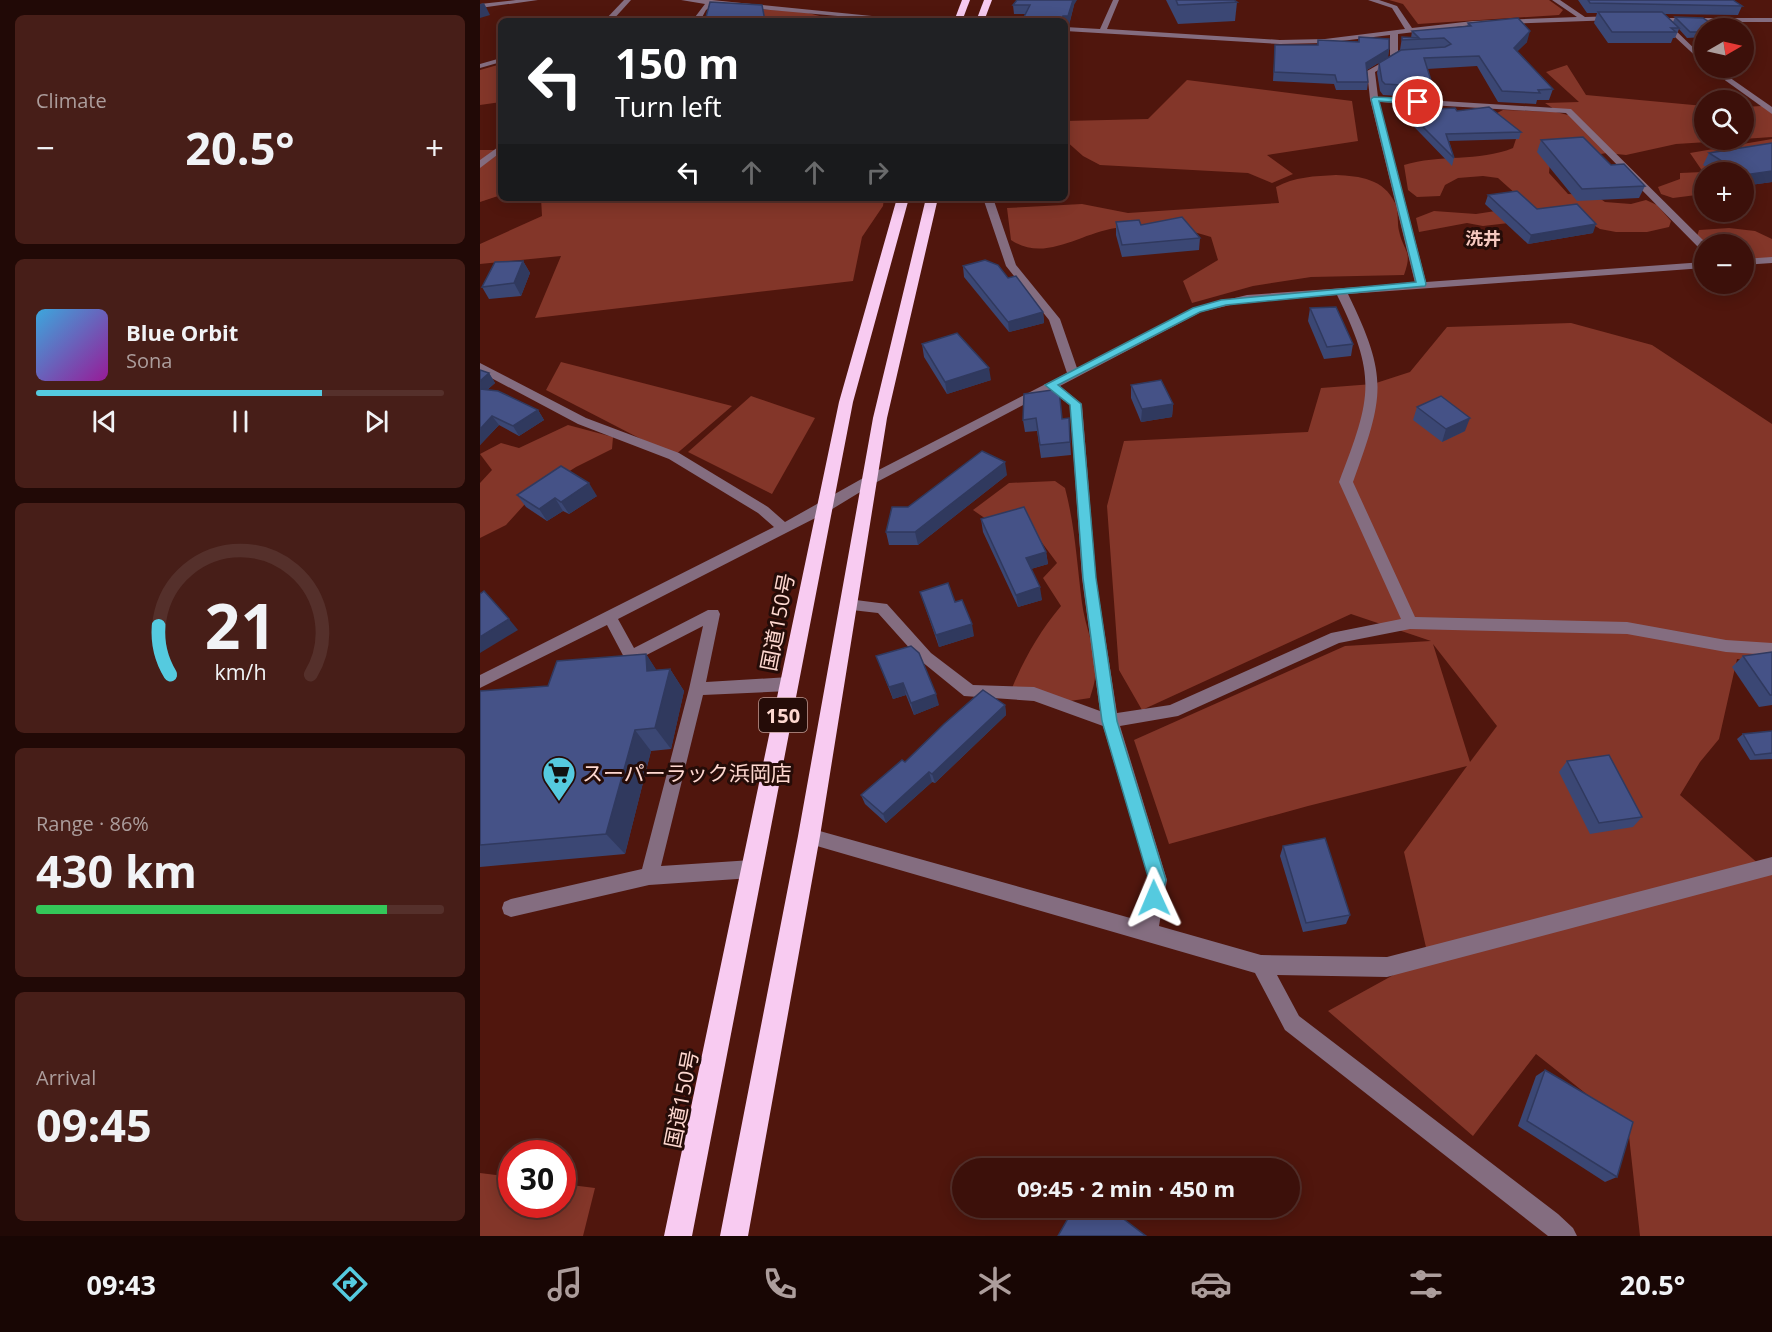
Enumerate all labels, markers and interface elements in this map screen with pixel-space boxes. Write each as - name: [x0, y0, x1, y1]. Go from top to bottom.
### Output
- north arrow: [1694, 18, 1754, 78]
- map controls: [1694, 18, 1754, 294]
- text: 150 m: [615, 34, 739, 91]
- icon: left: [516, 42, 594, 120]
- pin: [1392, 76, 1443, 127]
- icon: arrive: [1401, 85, 1434, 118]
- text: Climate: [36, 87, 107, 114]
- text: Turn left: [615, 88, 722, 125]
- button: search: [1694, 90, 1754, 150]
- text: 20.5°: [185, 117, 295, 178]
- text: −: [36, 125, 55, 170]
- text: +: [425, 125, 444, 170]
- icon: left: [672, 156, 705, 189]
- icon: ahead: [735, 156, 768, 189]
- icon: ahead: [798, 156, 831, 189]
- icon: right: [861, 156, 894, 189]
- button: +: [1694, 162, 1754, 222]
- district label: 洗井: [1465, 226, 1501, 250]
- button: −: [1694, 234, 1754, 294]
- text: Blue Orbit: [126, 317, 238, 347]
- text: Sona: [126, 347, 172, 374]
- icon: previous: [88, 405, 121, 438]
- icon: pause: [224, 405, 257, 438]
- icon: next: [360, 405, 393, 438]
- street label: 国道150号: [754, 571, 800, 673]
- text: 21: [204, 582, 276, 667]
- text: km/h: [214, 657, 266, 686]
- road number: 150: [759, 698, 807, 732]
- supermarket icon: スーパーラック浜岡店: [541, 755, 577, 802]
- place label: スーパーラック浜岡店: [582, 759, 792, 787]
- text: Range · 86%: [36, 810, 149, 837]
- text: 430 km: [36, 840, 197, 901]
- position arrow: [1122, 866, 1186, 930]
- street label: 国道150号: [658, 1048, 704, 1150]
- text: Arrival: [36, 1064, 96, 1091]
- text: 09:45: [36, 1094, 152, 1155]
- speed limit sign: 30: [498, 1140, 576, 1218]
- text: 09:45 · 2 min · 450 m: [1017, 1173, 1235, 1203]
- icon: directions: [329, 1263, 371, 1305]
- icon: music: [544, 1263, 586, 1305]
- icon: phone: [759, 1263, 801, 1305]
- icon: climate: [974, 1263, 1016, 1305]
- icon: car: [1190, 1263, 1232, 1305]
- icon: filters: [1405, 1263, 1447, 1305]
- text: 09:43: [87, 1266, 156, 1303]
- text: 20.5°: [1620, 1266, 1685, 1303]

